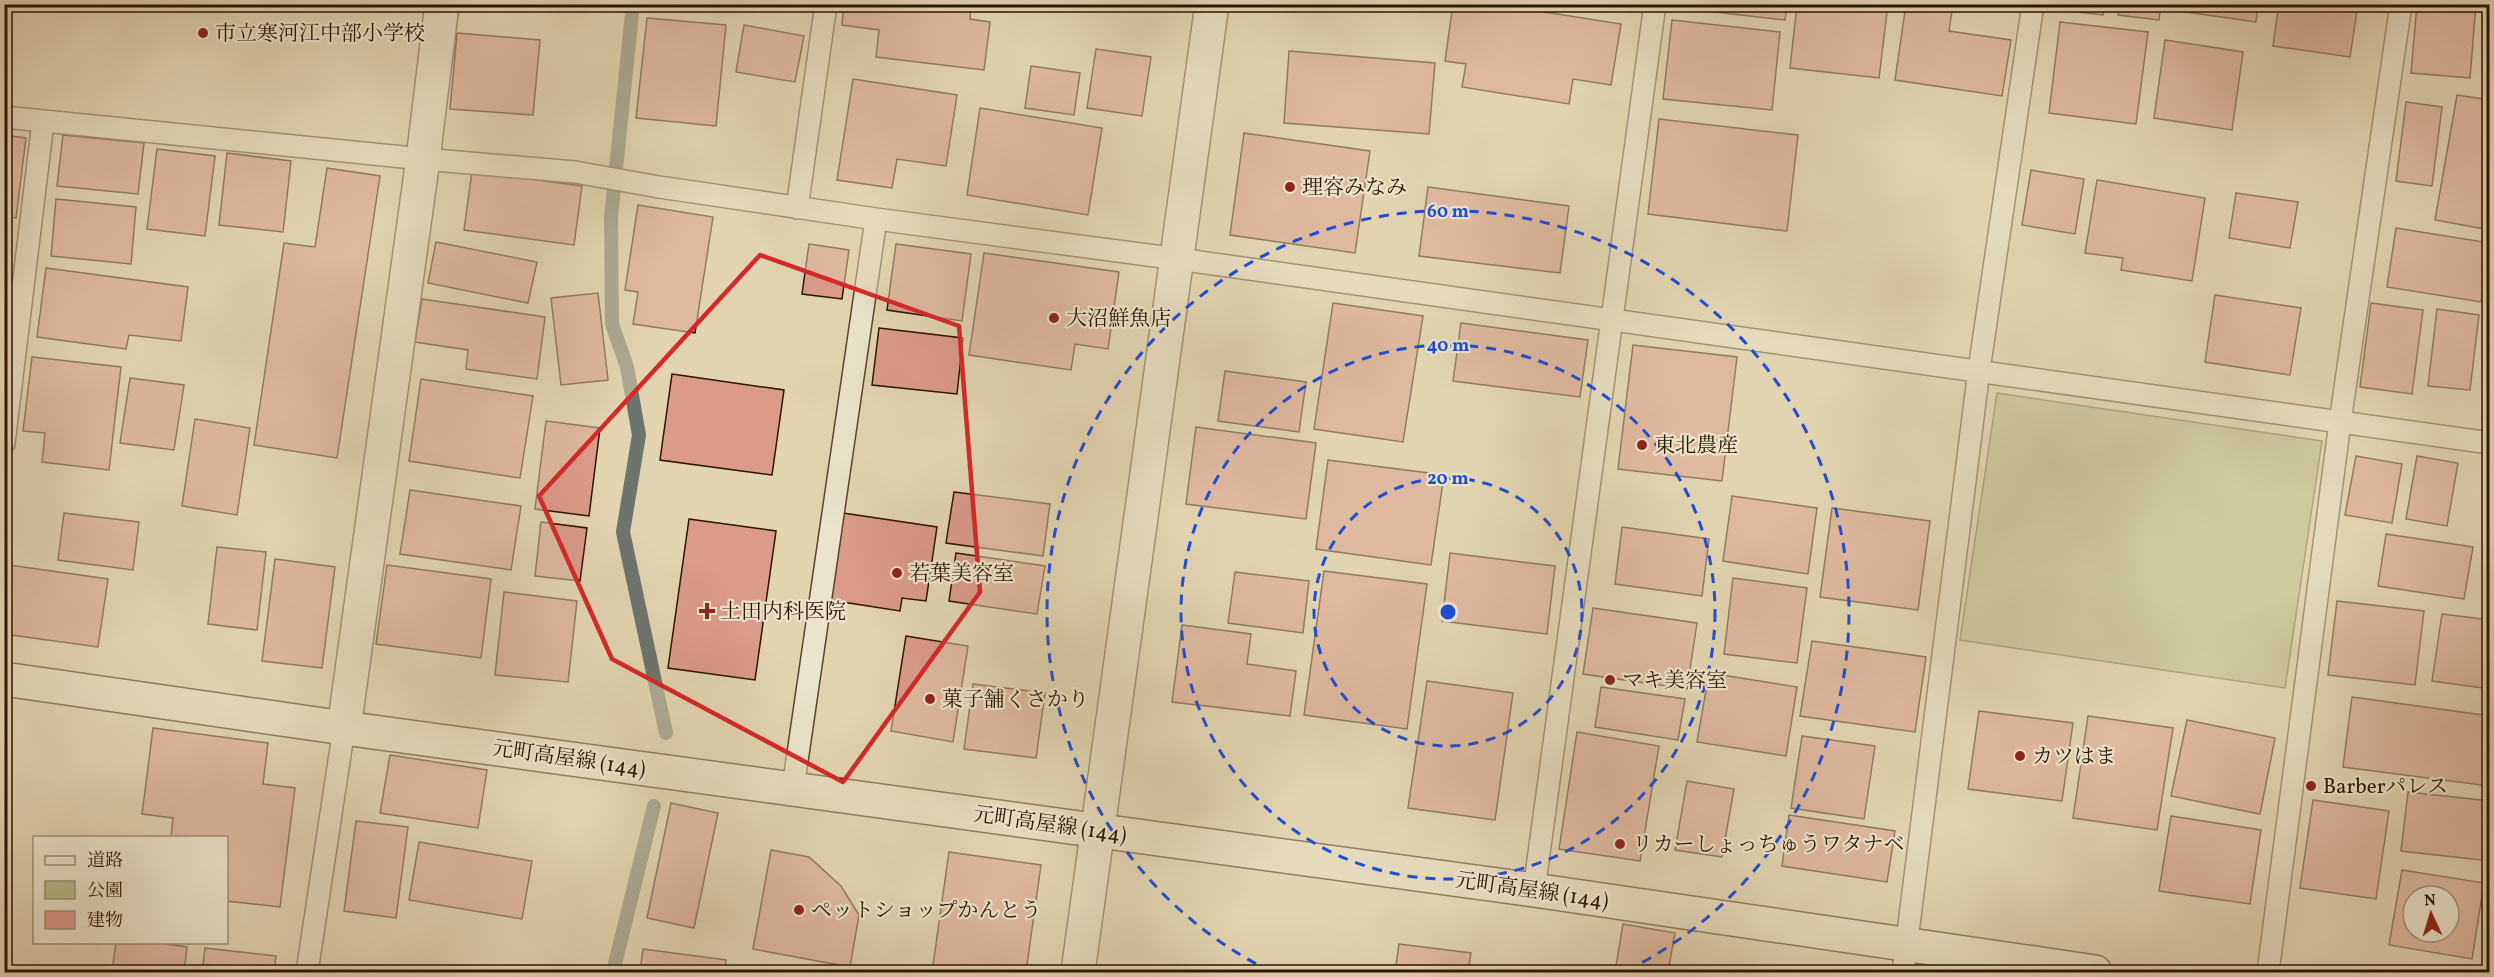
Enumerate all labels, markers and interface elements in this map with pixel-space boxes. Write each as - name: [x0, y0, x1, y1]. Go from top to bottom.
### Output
- place label: 市立寒河江中部小学校: [215, 20, 425, 49]
- marker: 市立寒河江中部小学校: [196, 26, 210, 40]
- place label: 理容みなみ: [1302, 174, 1407, 203]
- marker: 理容みなみ: [1283, 180, 1297, 194]
- text: 60 m: [1427, 200, 1469, 225]
- place label: 大沼鮮魚店: [1066, 305, 1171, 334]
- marker: 大沼鮮魚店: [1047, 311, 1061, 325]
- text: 40 m: [1427, 334, 1469, 359]
- place label: 東北農産: [1654, 432, 1738, 461]
- marker: 東北農産: [1635, 438, 1649, 452]
- text: 20 m: [1427, 467, 1469, 492]
- place label: 若葉美容室: [909, 560, 1014, 589]
- marker: 若葉美容室: [890, 566, 904, 580]
- place label: 土田内科医院: [720, 598, 846, 627]
- marker: 土田内科医院: [698, 602, 716, 620]
- centre of rings: [1438, 602, 1458, 622]
- place label: マキ美容室: [1622, 667, 1727, 696]
- marker: マキ美容室: [1603, 673, 1617, 687]
- place label: 菓子舗くさかり: [942, 686, 1089, 715]
- marker: 菓子舗くさかり: [923, 692, 937, 706]
- street label: 元町高屋線 (144): [490, 734, 647, 785]
- place label: カツはま: [2032, 743, 2116, 772]
- marker: カツはま: [2013, 749, 2027, 763]
- place label: Barberパレス: [2323, 773, 2448, 802]
- marker: Barberパレス: [2304, 779, 2318, 793]
- street label: 元町高屋線 (144): [971, 800, 1128, 851]
- place label: リカーしょっちゅうワタナベ: [1632, 831, 1905, 860]
- legend: [33, 836, 228, 944]
- marker: リカーしょっちゅうワタナベ: [1613, 837, 1627, 851]
- text: 道路: [87, 849, 123, 874]
- street label: 元町高屋線 (144): [1453, 866, 1610, 917]
- text: 公園: [87, 879, 123, 904]
- north arrow: [2401, 884, 2461, 944]
- text: N: [2424, 890, 2437, 912]
- place label: ペットショップかんとう: [811, 897, 1042, 926]
- marker: ペットショップかんとう: [792, 903, 806, 917]
- text: 建物: [87, 909, 123, 934]

